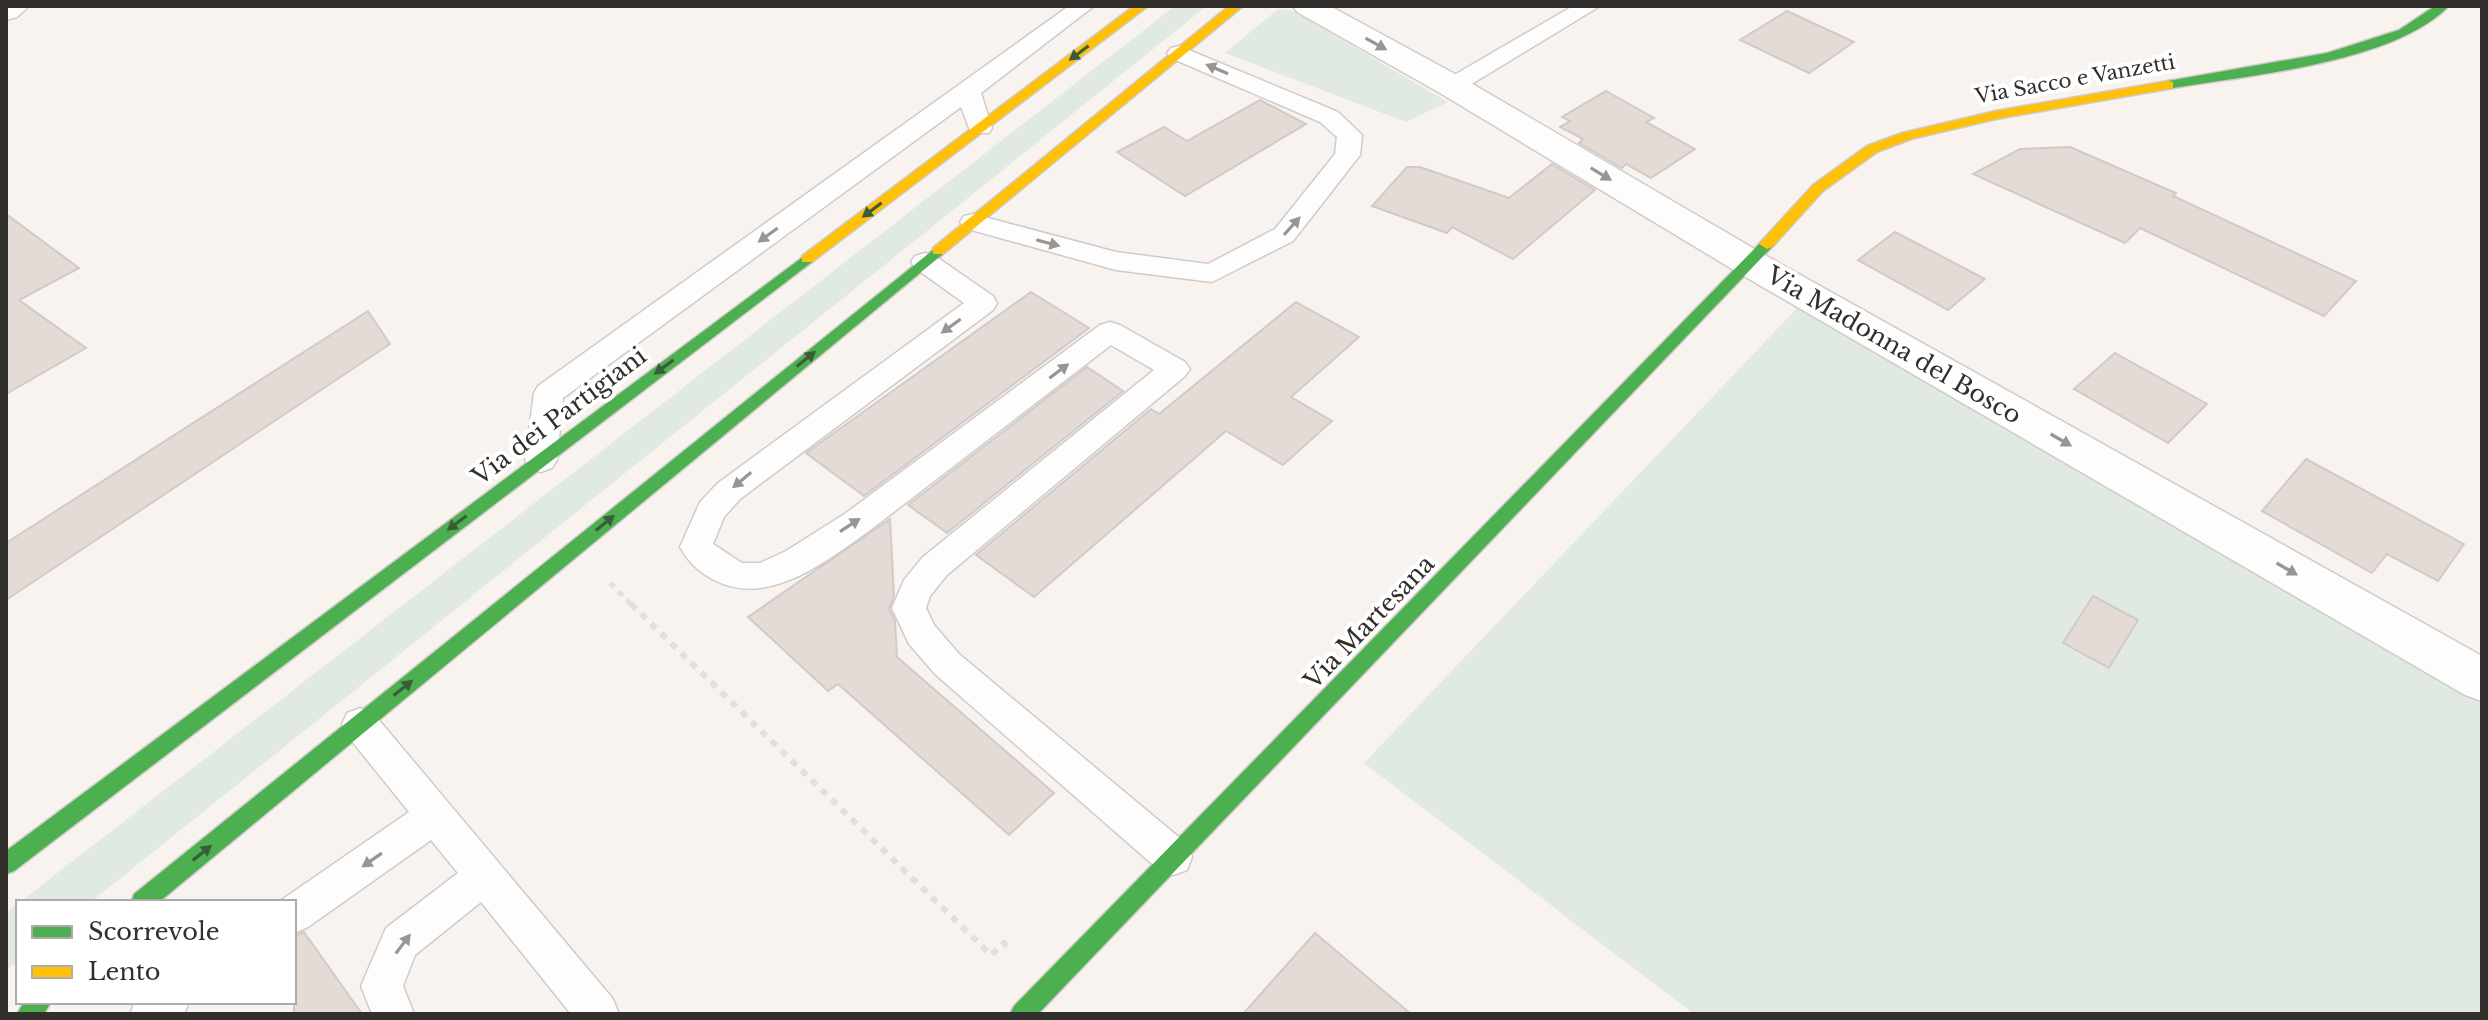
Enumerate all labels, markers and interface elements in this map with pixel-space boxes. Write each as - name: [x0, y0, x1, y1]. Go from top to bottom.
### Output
- one-way arrow: [1365, 37, 1388, 50]
- one-way arrow: [1069, 45, 1089, 61]
- street label: Via Sacco e Vanzetti: [1972, 50, 2177, 109]
- one-way arrow: [1205, 63, 1229, 76]
- one-way arrow: [1590, 167, 1612, 181]
- one-way arrow: [862, 201, 882, 217]
- one-way arrow: [1282, 217, 1300, 236]
- one-way arrow: [758, 227, 779, 242]
- one-way arrow: [1036, 237, 1061, 249]
- street label: Via Madonna del Bosco: [1761, 260, 2026, 430]
- one-way arrow: [940, 318, 962, 334]
- street label: Via dei Partigiani: [465, 341, 652, 492]
- one-way arrow: [796, 351, 816, 368]
- one-way arrow: [654, 358, 675, 374]
- one-way arrow: [1049, 363, 1069, 379]
- one-way arrow: [2050, 434, 2073, 447]
- one-way arrow: [732, 471, 752, 488]
- one-way arrow: [447, 515, 467, 531]
- one-way arrow: [595, 515, 615, 532]
- one-way arrow: [839, 519, 861, 533]
- street label: Via Martesana: [1297, 549, 1441, 696]
- one-way arrow: [2276, 562, 2299, 576]
- one-way arrow: [393, 680, 413, 697]
- one-way arrow: [192, 844, 213, 861]
- one-way arrow: [361, 852, 382, 867]
- legend: [16, 900, 296, 1004]
- text: Scorrevole: [88, 917, 219, 946]
- one-way arrow: [395, 933, 411, 955]
- text: Lento: [88, 957, 161, 986]

